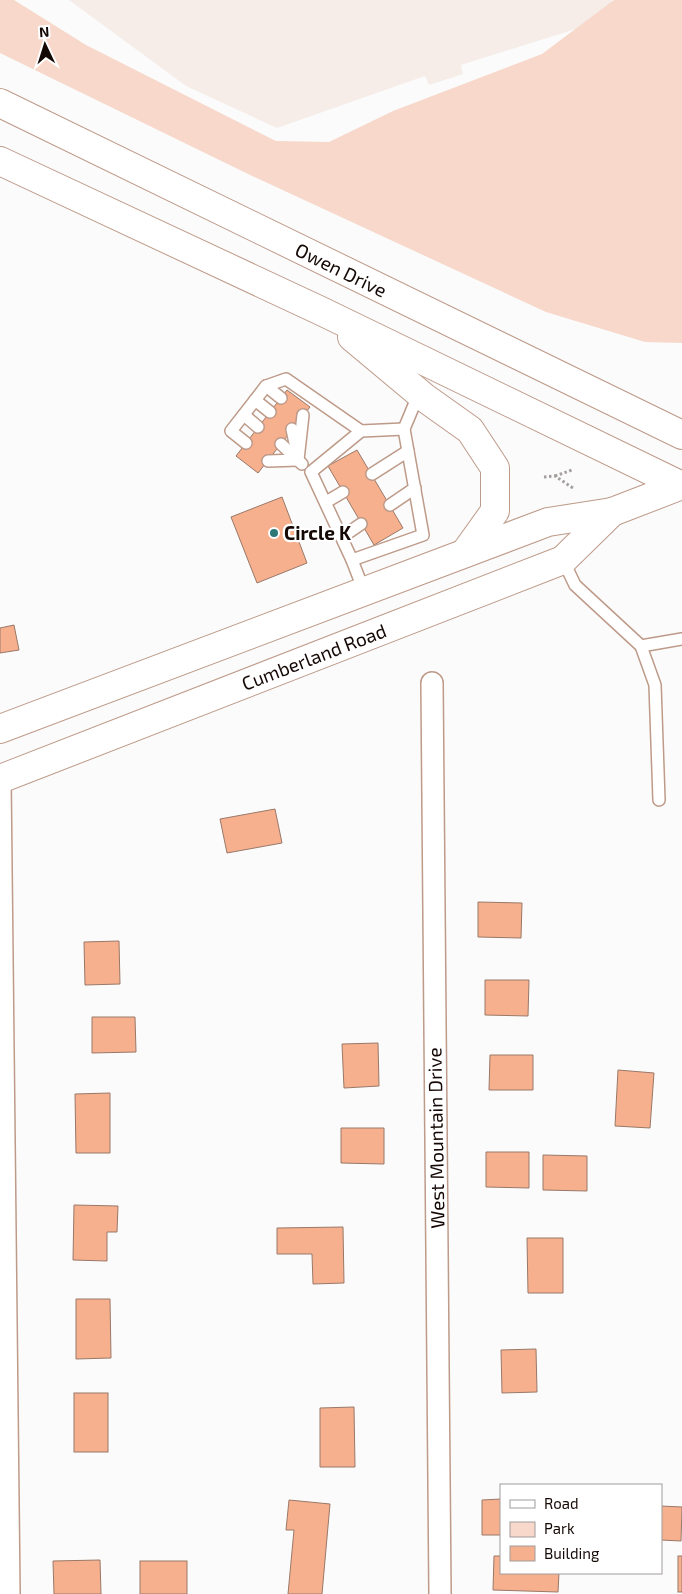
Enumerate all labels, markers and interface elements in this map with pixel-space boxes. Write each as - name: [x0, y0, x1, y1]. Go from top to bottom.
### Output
- north arrow: [20, 20, 70, 70]
- text: N: [38, 23, 50, 40]
- street label: Owen Drive: [292, 238, 391, 302]
- place label: Circle K: [284, 521, 351, 544]
- marker: Circle K: [268, 527, 280, 539]
- street label: Cumberland Road: [238, 618, 389, 695]
- street label: West Mountain Drive: [422, 1047, 449, 1229]
- legend: [500, 1484, 662, 1574]
- text: Road: [544, 1494, 579, 1512]
- text: Park: [544, 1519, 575, 1537]
- text: Building: [544, 1544, 600, 1562]

